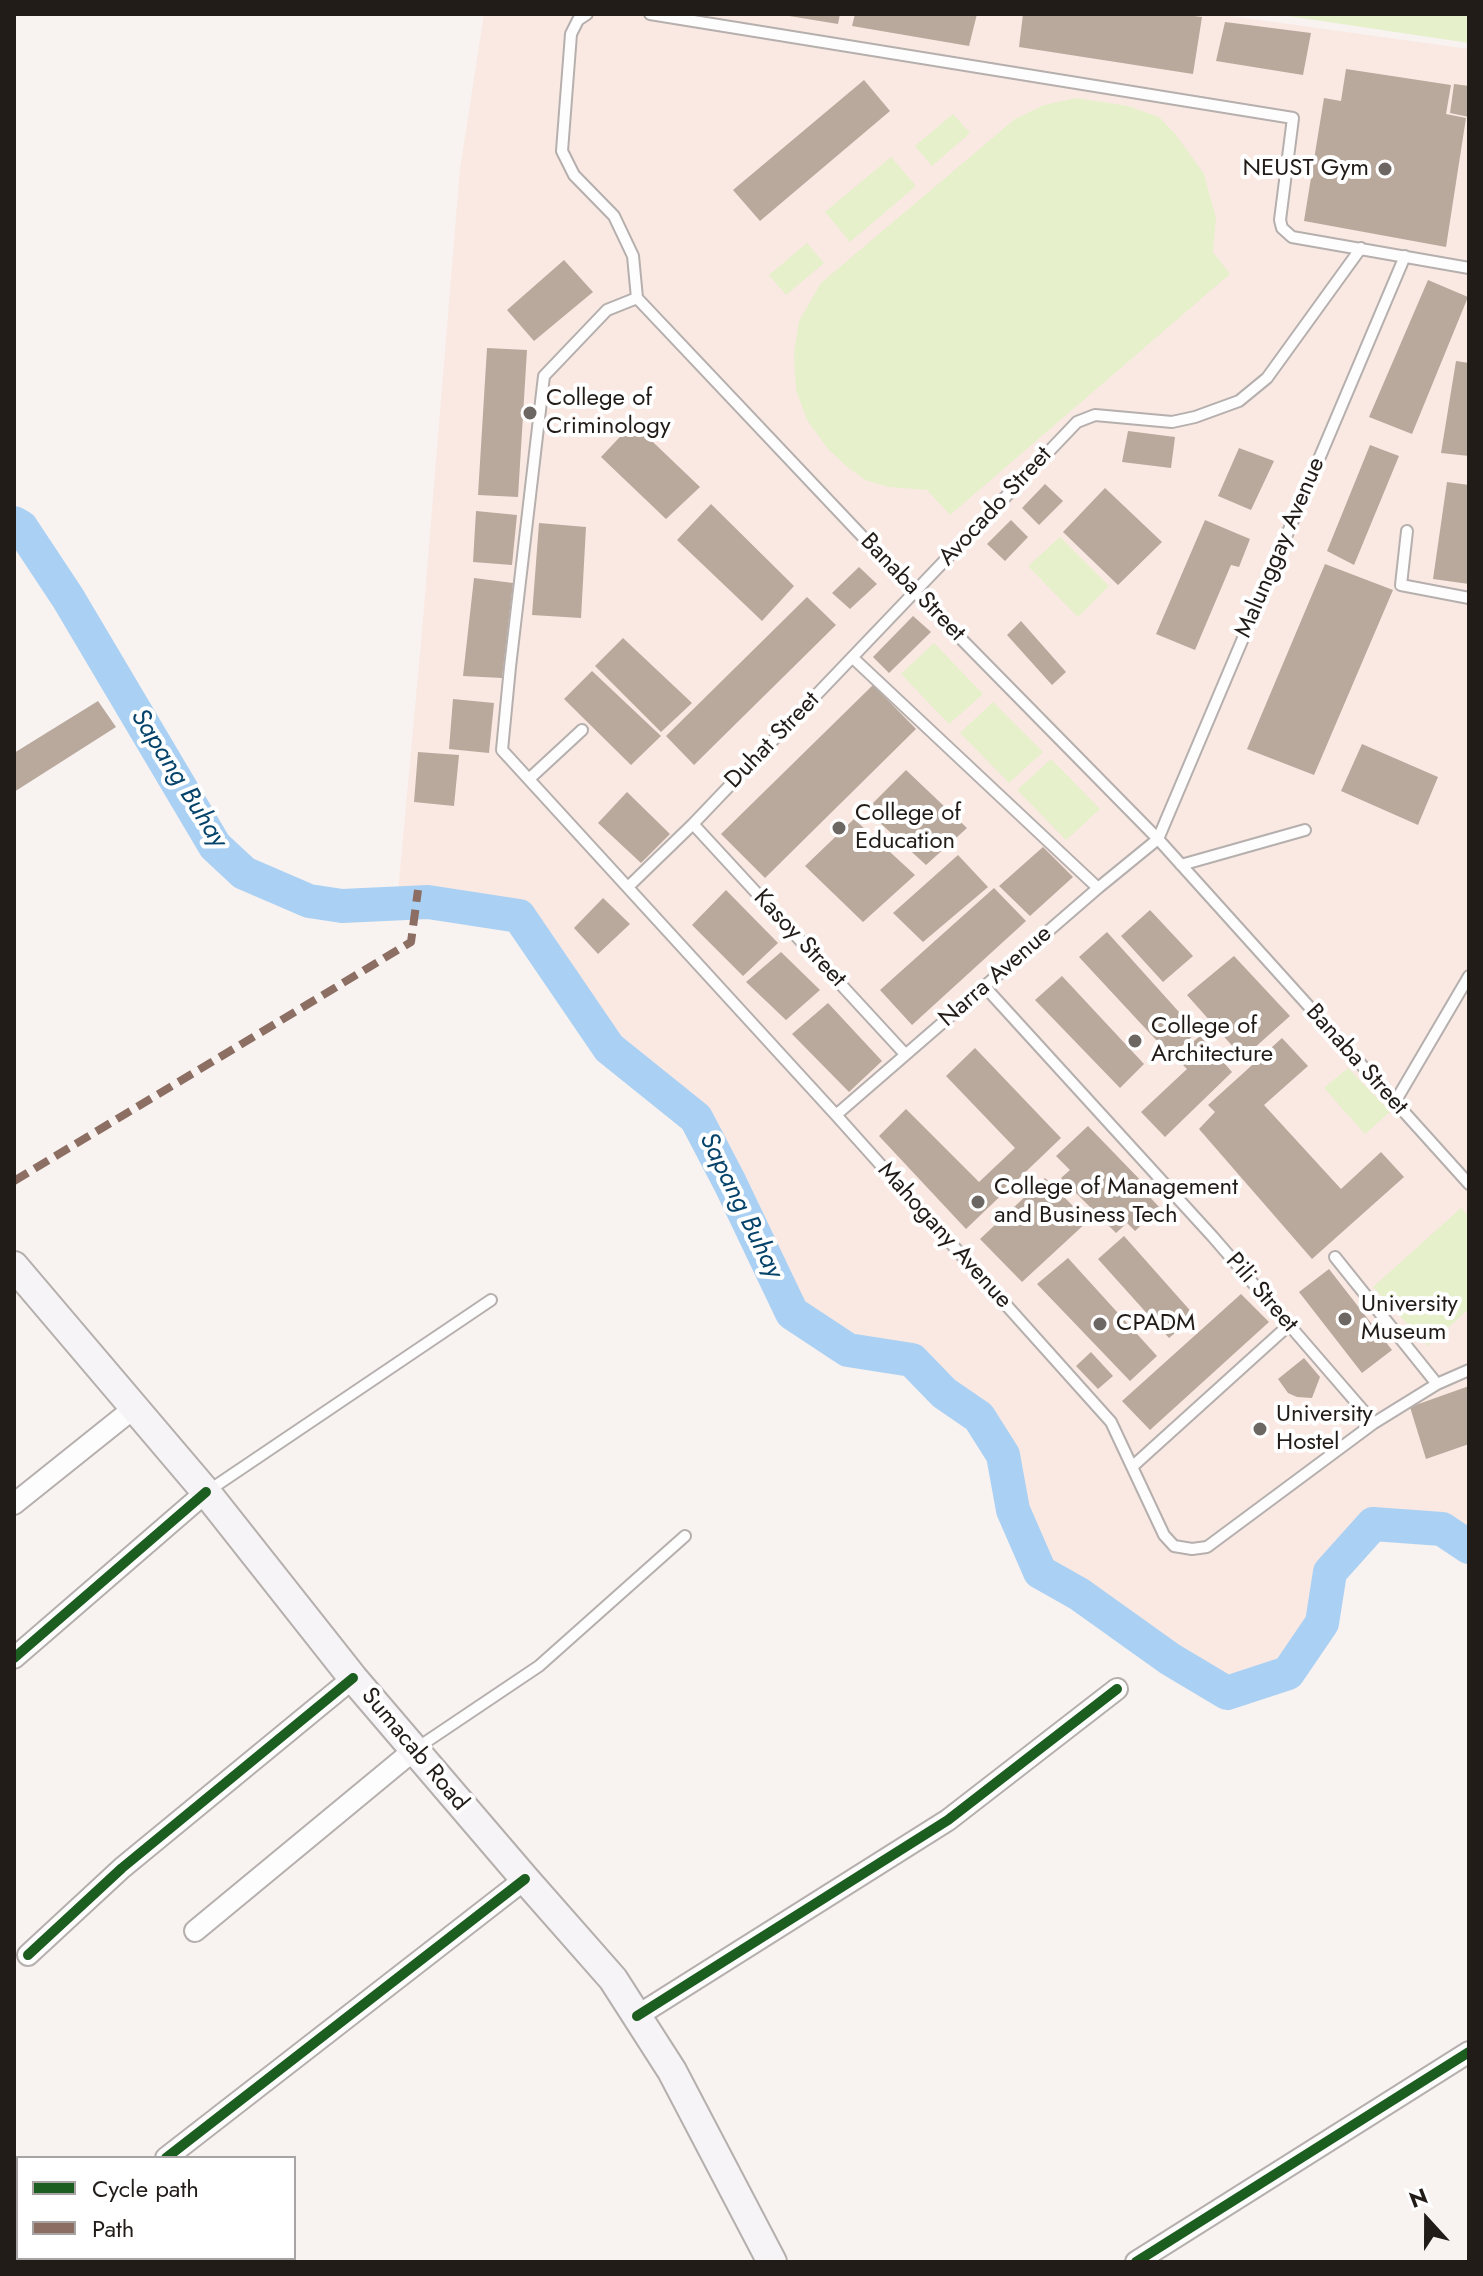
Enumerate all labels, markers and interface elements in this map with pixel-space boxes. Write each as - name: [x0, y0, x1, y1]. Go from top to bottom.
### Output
- place label: NEUST Gym: [1242, 155, 1369, 183]
- marker: NEUST Gym: [1376, 160, 1394, 178]
- place label: College of Criminology: [546, 385, 670, 441]
- marker: College of Criminology: [521, 404, 539, 422]
- street label: Avocado Street: [934, 442, 1058, 572]
- street label: Malunggay Avenue: [1230, 454, 1332, 642]
- street label: Banaba Street: [853, 528, 971, 648]
- street label: Duhat Street: [720, 687, 826, 795]
- water label: Sapang Buhay: [123, 704, 233, 854]
- place label: College of Education: [855, 800, 961, 856]
- marker: College of Education: [830, 819, 848, 837]
- street label: Kasoy Street: [747, 884, 851, 994]
- street label: Narra Avenue: [934, 920, 1058, 1034]
- street label: Banaba Street: [1299, 999, 1413, 1121]
- place label: College of Architecture: [1151, 1013, 1273, 1069]
- marker: College of Architecture: [1126, 1032, 1144, 1050]
- water label: Sapang Buhay: [691, 1128, 789, 1284]
- street label: Mahogany Avenue: [871, 1157, 1017, 1315]
- place label: College of Management and Business Tech: [994, 1174, 1238, 1230]
- marker: College of Management and Business Tech: [969, 1193, 987, 1211]
- street label: Pili Street: [1219, 1247, 1303, 1339]
- place label: University Museum: [1361, 1291, 1458, 1347]
- place label: CPADM: [1116, 1310, 1196, 1338]
- marker: University Museum: [1336, 1310, 1354, 1328]
- marker: CPADM: [1091, 1315, 1109, 1333]
- place label: University Hostel: [1276, 1401, 1373, 1457]
- marker: University Hostel: [1251, 1420, 1269, 1438]
- street label: Sumacab Road: [354, 1683, 474, 1817]
- legend: [16, 2156, 296, 2260]
- text: Cycle path: [92, 2171, 199, 2206]
- north arrow: [1387, 2180, 1467, 2260]
- text: N: [1405, 2180, 1432, 2216]
- text: Path: [92, 2211, 134, 2246]

